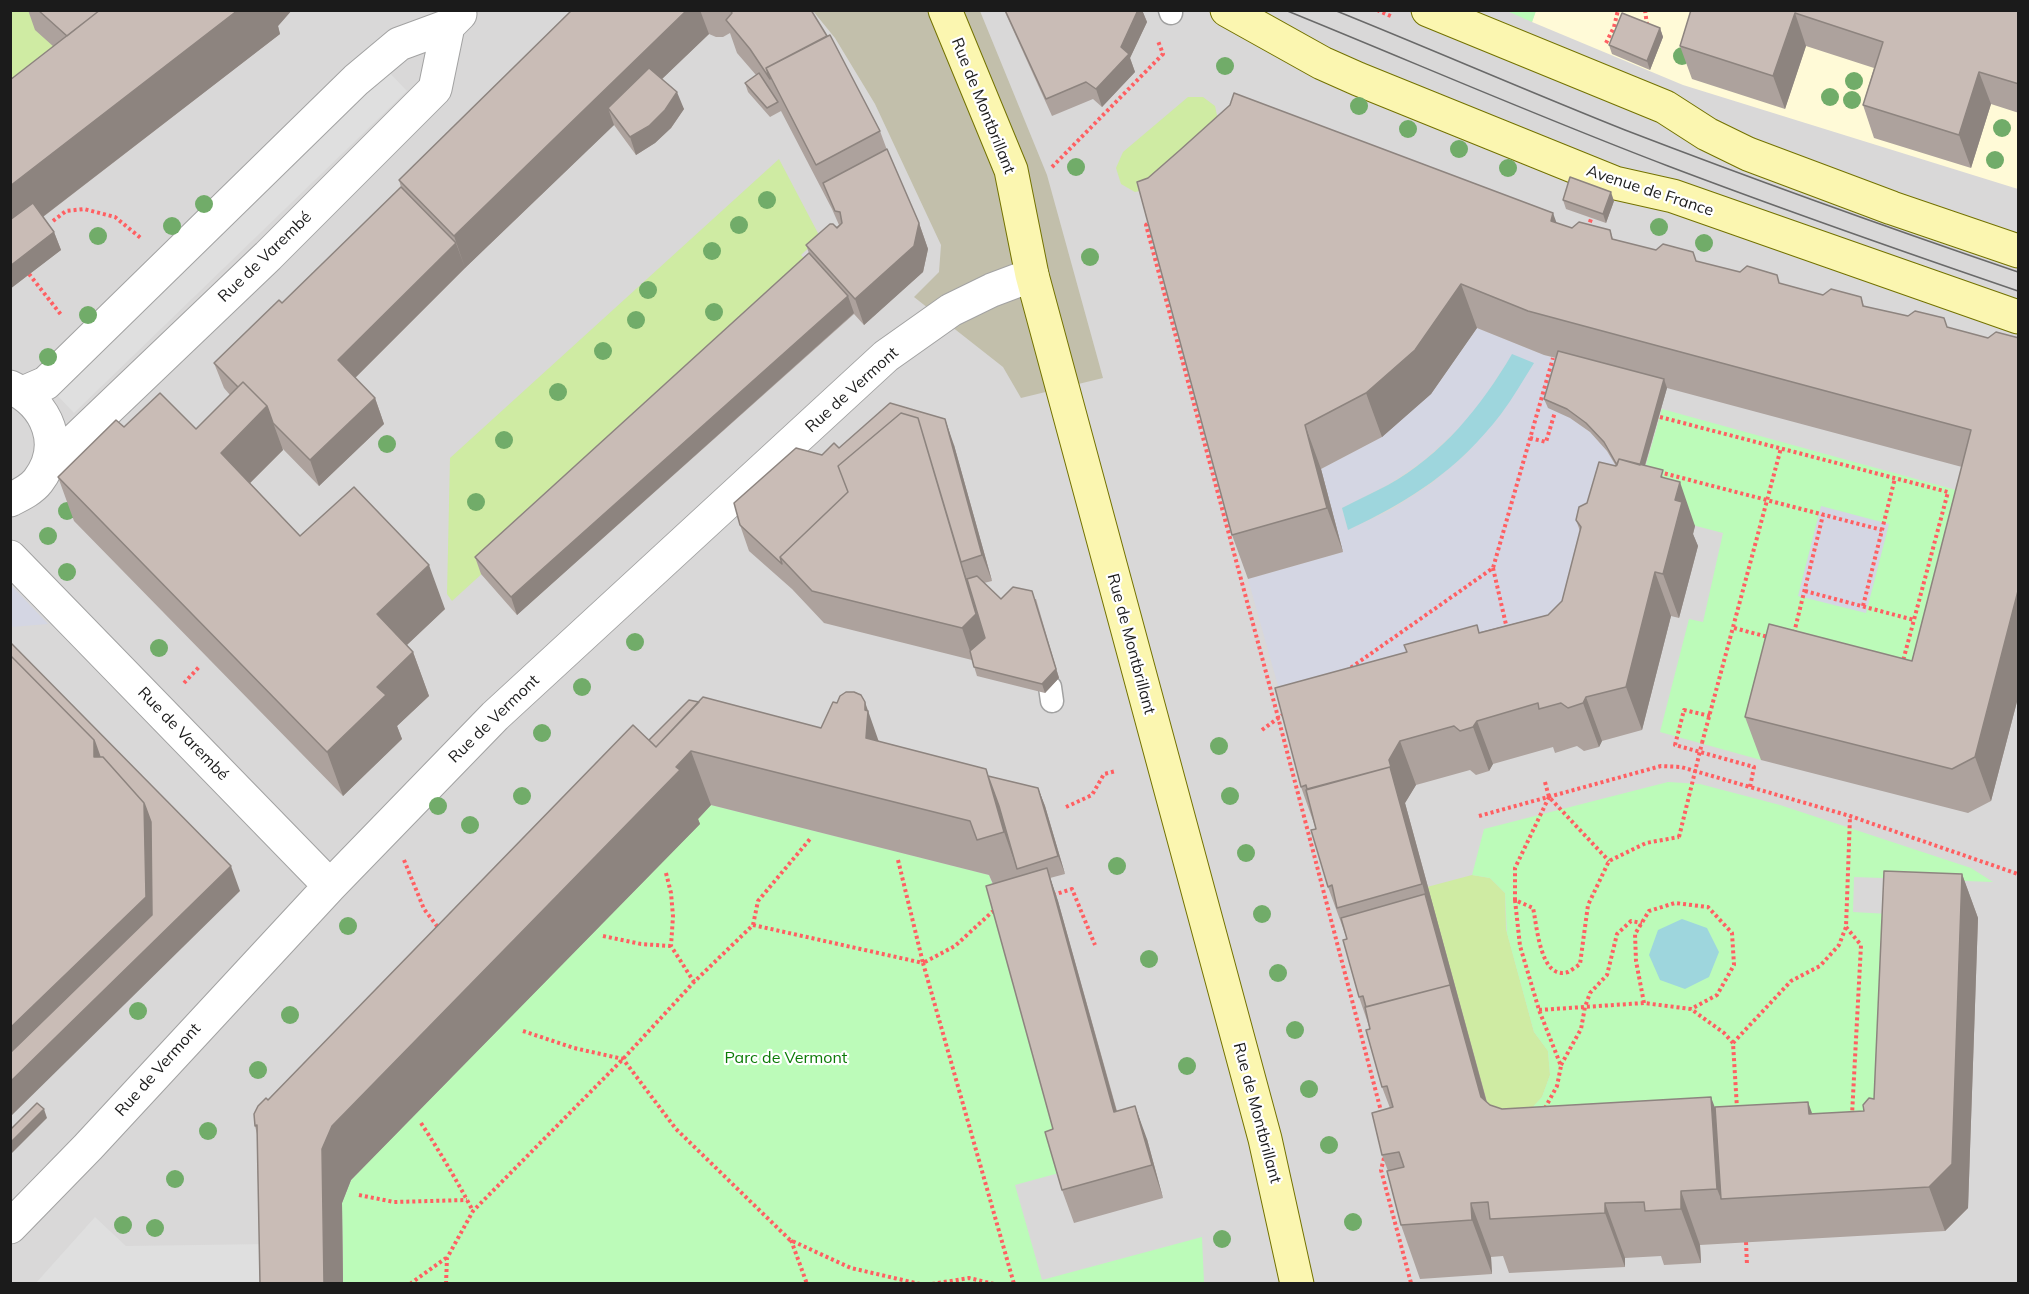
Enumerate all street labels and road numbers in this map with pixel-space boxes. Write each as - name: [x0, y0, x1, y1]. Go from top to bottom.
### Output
- street label: Rue de Montbrillant: [947, 35, 1019, 177]
- street label: Avenue de France: [1584, 161, 1716, 221]
- street label: Rue de Varembé: [214, 208, 316, 306]
- street label: Rue de Vermont: [802, 343, 902, 437]
- street label: Rue de Montbrillant: [1103, 572, 1159, 716]
- street label: Rue de Vermont: [445, 671, 543, 767]
- street label: Rue de Varembé: [134, 683, 232, 785]
- street label: Rue de Vermont: [111, 1020, 205, 1120]
- street label: Rue de Montbrillant: [1229, 1041, 1285, 1185]

